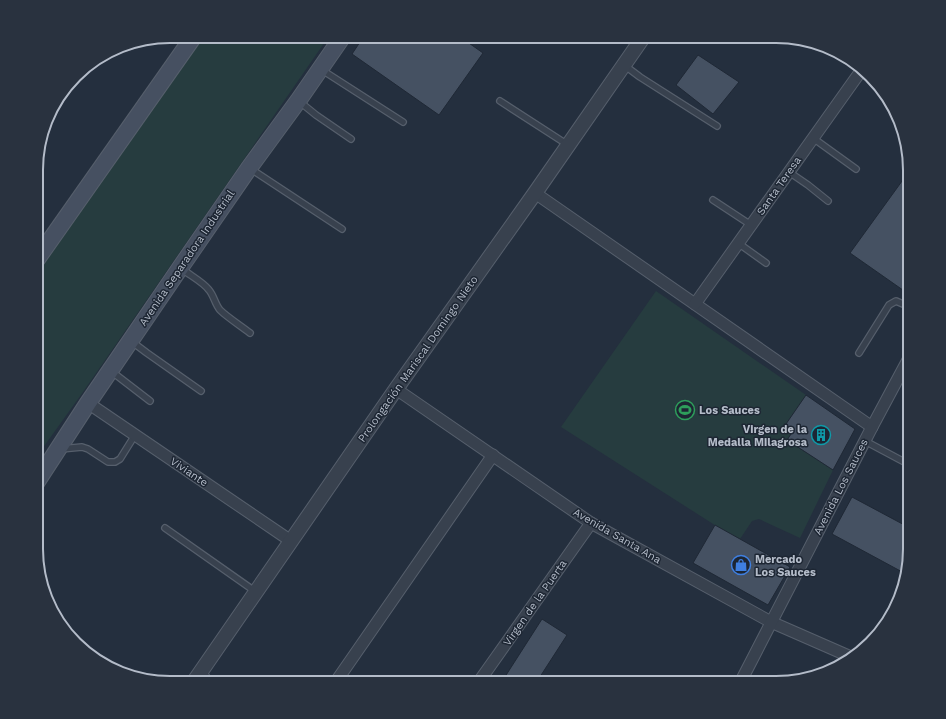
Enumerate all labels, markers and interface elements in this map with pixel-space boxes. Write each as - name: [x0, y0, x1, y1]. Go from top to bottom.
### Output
- street label: Santa Teresa: [754, 154, 804, 218]
- street label: Avenida Separadora Industrial: [137, 187, 238, 328]
- street label: Prolongación Mariscal Domingo Nieto: [355, 273, 481, 445]
- sports icon: Los Sauces: [674, 399, 696, 421]
- place label: Los Sauces: [699, 404, 760, 417]
- place label: Virgen de la Medalla Milagrosa: [708, 423, 808, 449]
- building icon: Virgen de la Medalla Milagrosa: [810, 424, 832, 446]
- street label: Avenida Los Sauces: [811, 437, 871, 537]
- street label: Viviante: [168, 455, 210, 489]
- street label: Avenida Santa Ana: [571, 506, 663, 566]
- place label: Mercado Los Sauces: [755, 553, 816, 579]
- shop icon: Mercado Los Sauces: [730, 554, 752, 576]
- street label: Virgen de la Puerta: [500, 558, 570, 648]

